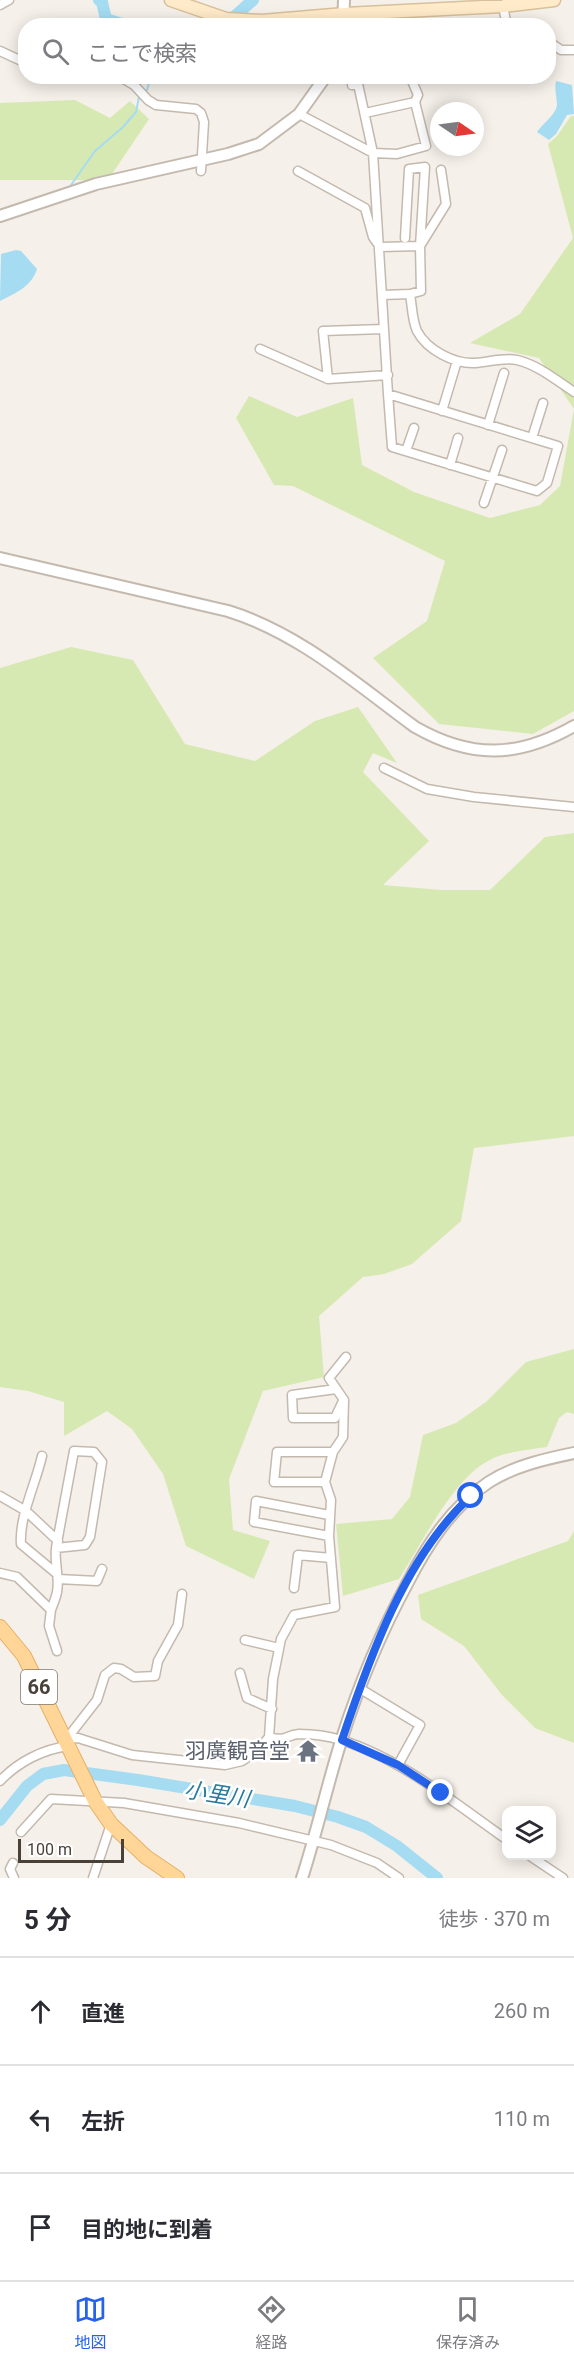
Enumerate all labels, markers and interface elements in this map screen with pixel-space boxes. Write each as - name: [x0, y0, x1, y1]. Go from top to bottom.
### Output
- search box: [18, 18, 556, 84]
- icon: search: [39, 35, 72, 68]
- text: ここで検索: [87, 41, 197, 66]
- north arrow: [430, 102, 484, 156]
- route start: [457, 1482, 483, 1508]
- road number: 66: [21, 1670, 57, 1704]
- temple icon: 羽廣観音堂: [295, 1738, 321, 1764]
- place label: 羽廣観音堂: [185, 1739, 290, 1763]
- water label: 小里川: [182, 1777, 253, 1812]
- route end: [427, 1779, 453, 1805]
- map controls: [502, 1806, 556, 1860]
- button: layers: [502, 1806, 556, 1860]
- scale bar: [18, 1836, 124, 1864]
- text: 100 m: [27, 1840, 72, 1859]
- text: 5 分: [24, 1905, 71, 1935]
- text: 徒歩 · 370 m: [439, 1907, 550, 1931]
- icon: ahead: [24, 1995, 57, 2028]
- text: 260 m: [494, 1999, 550, 2023]
- text: 直進: [81, 2001, 125, 2026]
- icon: left: [24, 2103, 57, 2136]
- text: 110 m: [494, 2107, 550, 2131]
- text: 左折: [81, 2109, 125, 2134]
- icon: arrive: [24, 2211, 57, 2244]
- text: 目的地に到着: [81, 2217, 213, 2242]
- tab: 地図: [74, 2293, 107, 2353]
- tab: 経路: [255, 2293, 288, 2353]
- tab: 保存済み: [436, 2293, 500, 2353]

